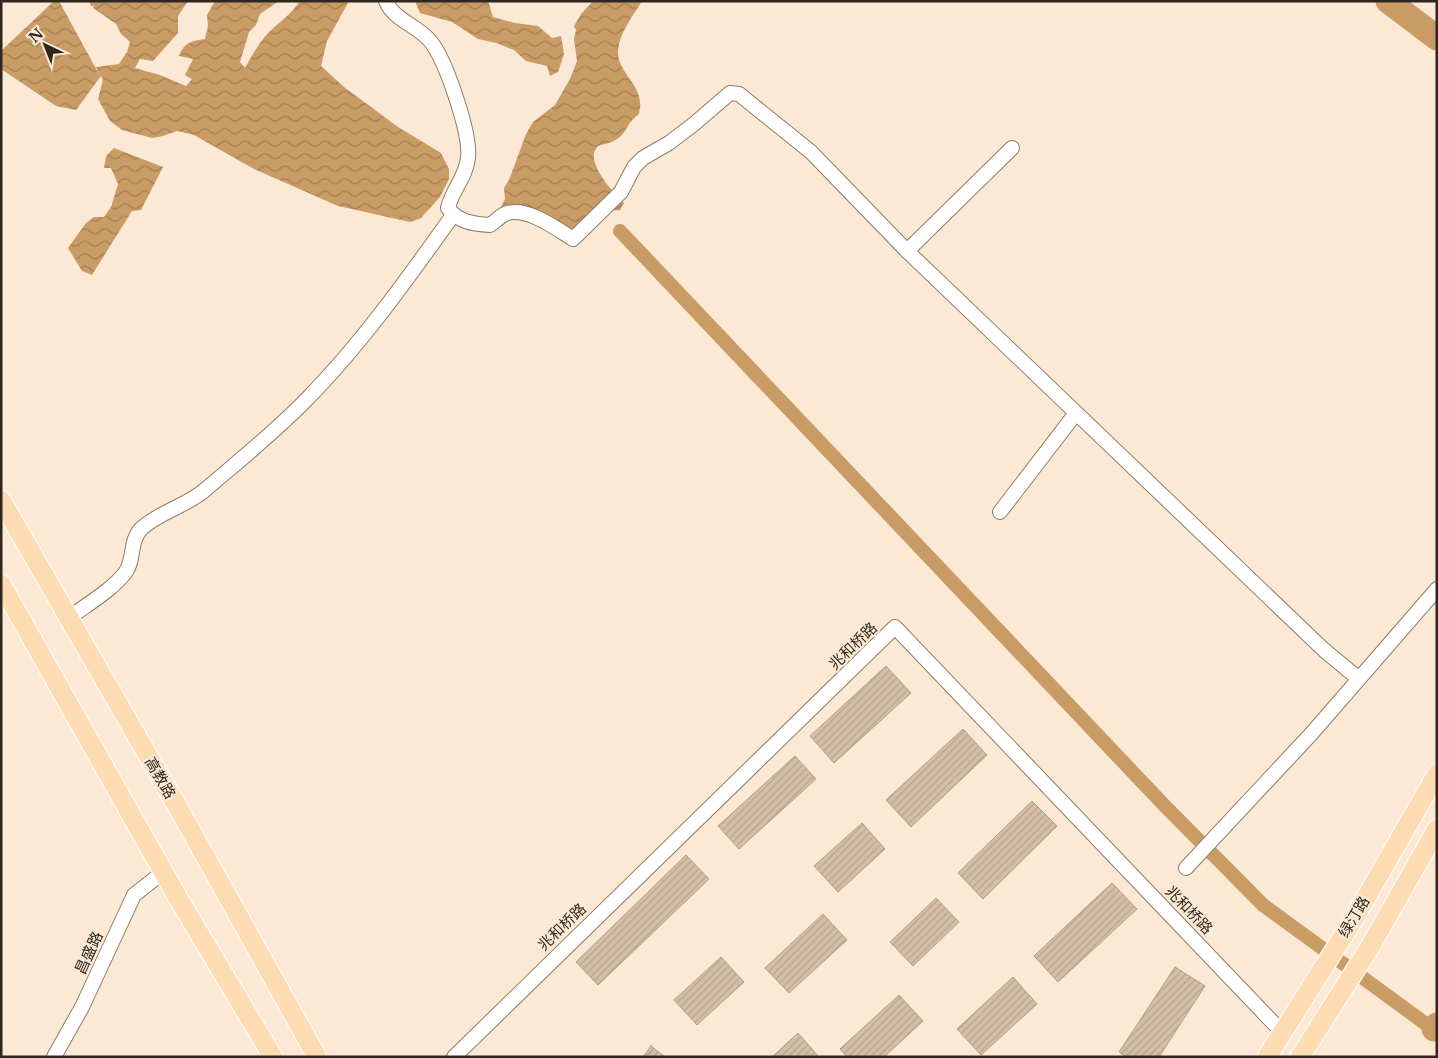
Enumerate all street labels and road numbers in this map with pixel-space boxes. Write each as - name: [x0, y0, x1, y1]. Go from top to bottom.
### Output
- street label: 兆和桥路: [824, 618, 881, 673]
- street label: 高教路: [141, 754, 180, 802]
- street label: 兆和桥路: [1162, 881, 1217, 938]
- street label: 绿汀路: [1334, 893, 1373, 941]
- street label: 兆和桥路: [533, 899, 590, 954]
- street label: 昌盛路: [70, 928, 107, 977]

